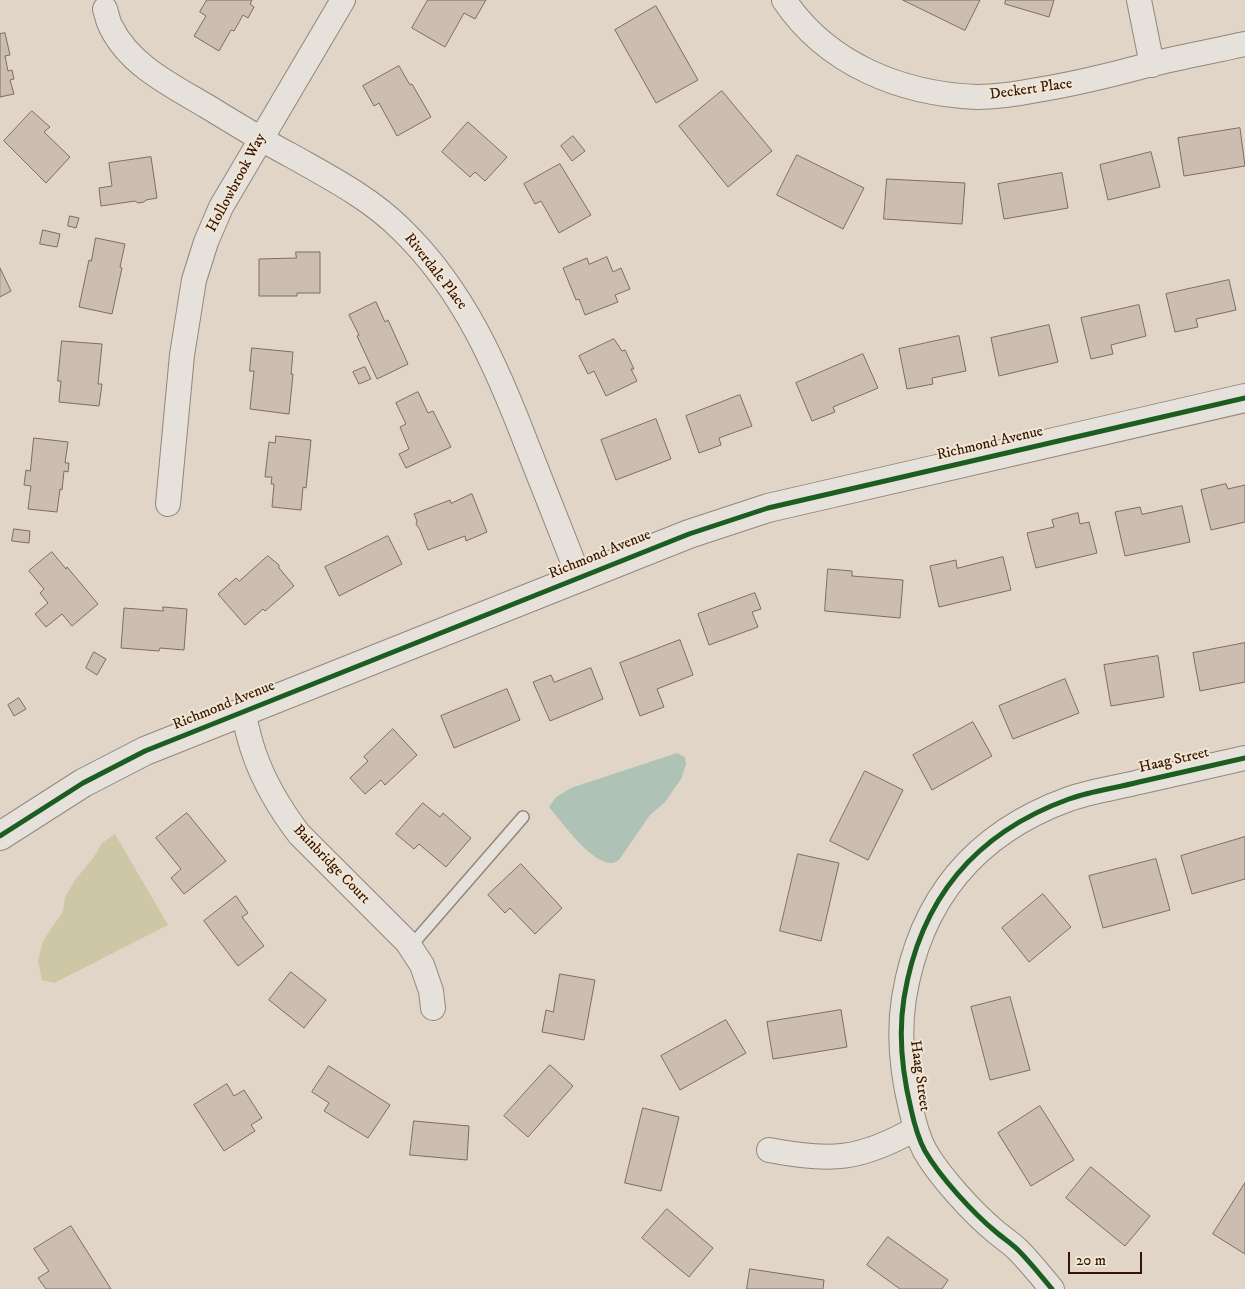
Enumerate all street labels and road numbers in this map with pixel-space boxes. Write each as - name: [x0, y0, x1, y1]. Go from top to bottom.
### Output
- street label: Deckert Place: [989, 75, 1073, 105]
- street label: Hollowbrook Way: [203, 130, 271, 236]
- street label: Riverdale Place: [400, 230, 470, 314]
- street label: Richmond Avenue: [935, 423, 1045, 465]
- street label: Richmond Avenue: [546, 526, 654, 584]
- street label: Richmond Avenue: [170, 677, 278, 735]
- street label: Haag Street: [1137, 744, 1211, 778]
- street label: Bainbridge Court: [289, 822, 373, 908]
- street label: Haag Street: [905, 1039, 933, 1113]

